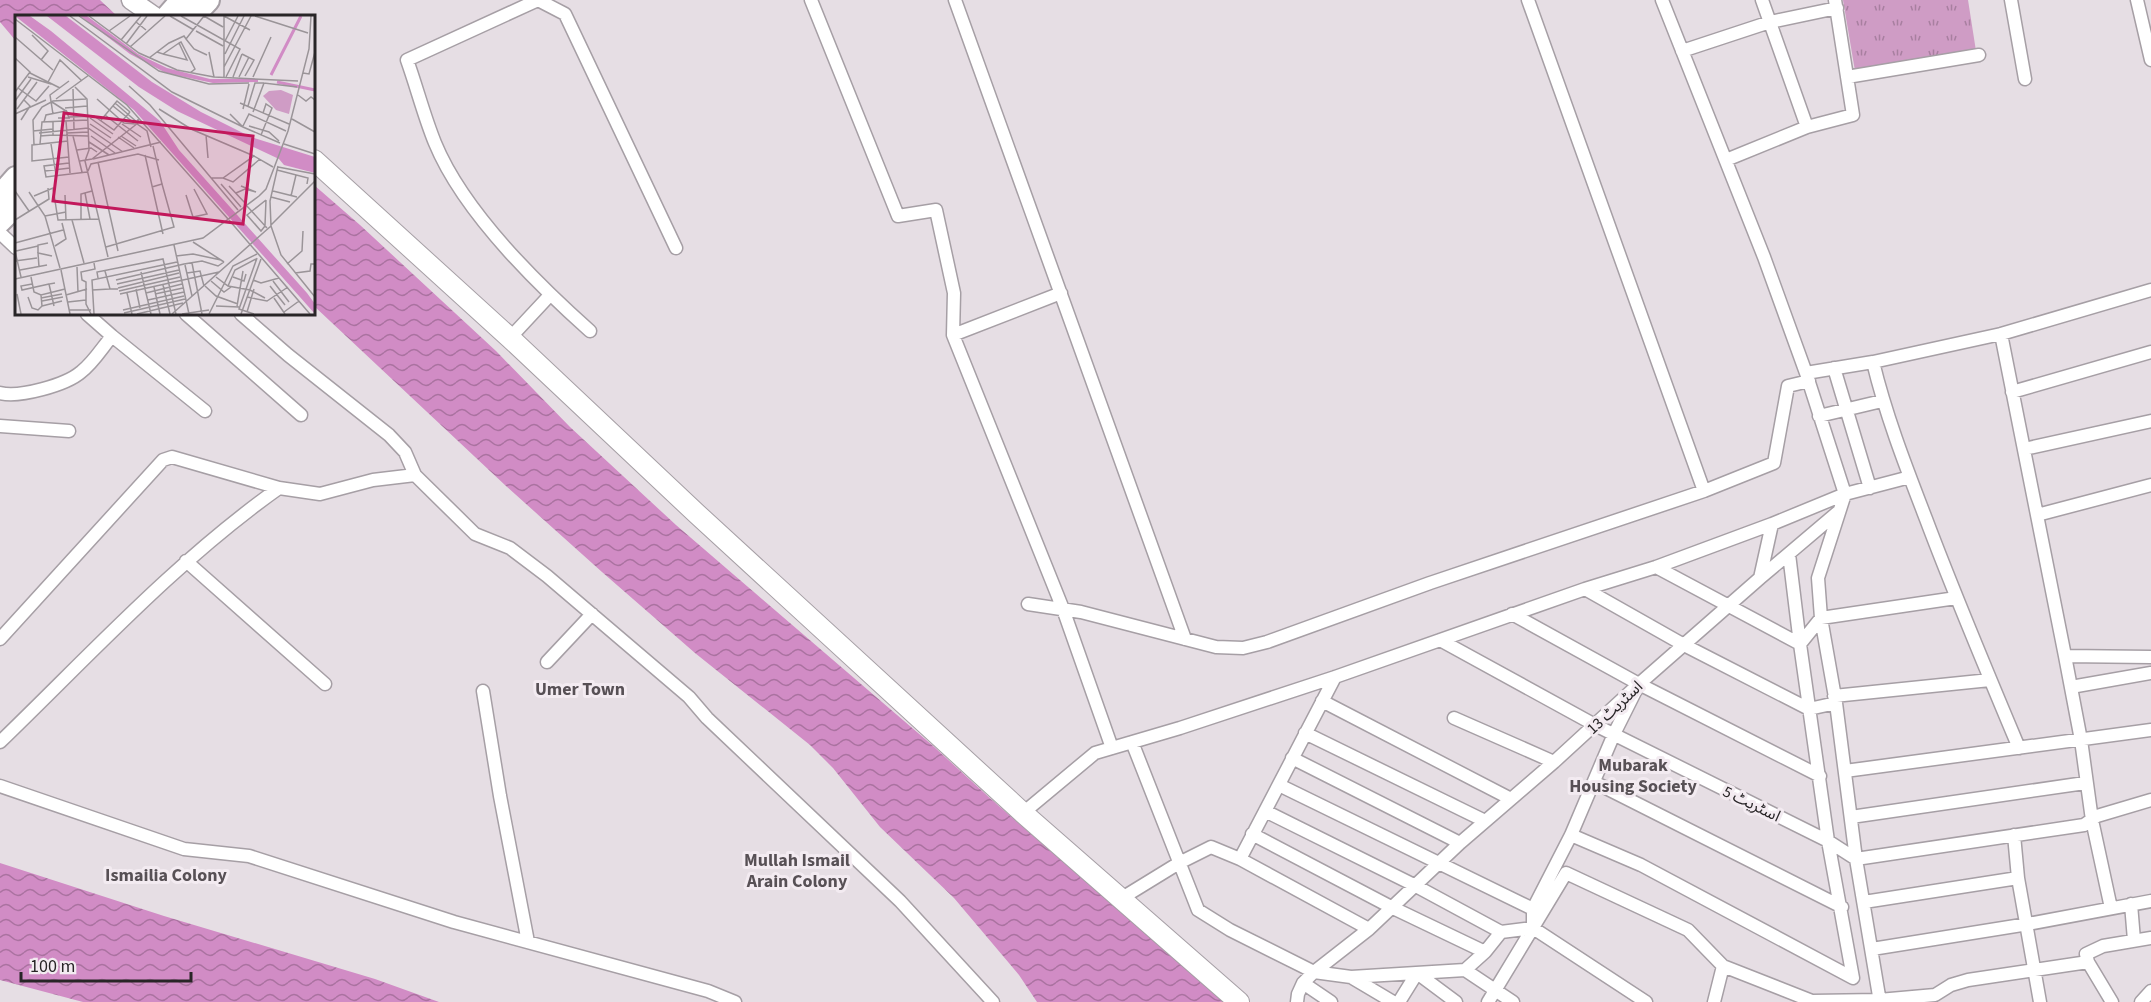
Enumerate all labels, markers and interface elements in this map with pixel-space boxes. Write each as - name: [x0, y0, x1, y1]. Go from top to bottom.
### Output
- inset map: [15, 15, 315, 315]
- street label: اسٹریٹ 13: [1582, 676, 1648, 739]
- district label: Umer Town: [535, 677, 625, 702]
- district label: Mubarak Housing Society: [1569, 753, 1697, 799]
- street label: اسٹریٹ 5: [1719, 781, 1784, 827]
- district label: Mullah Ismail Arain Colony: [744, 848, 850, 894]
- district label: Ismailia Colony: [105, 863, 227, 888]
- scale bar: [21, 945, 190, 983]
- text: 100 m: [30, 954, 75, 979]

